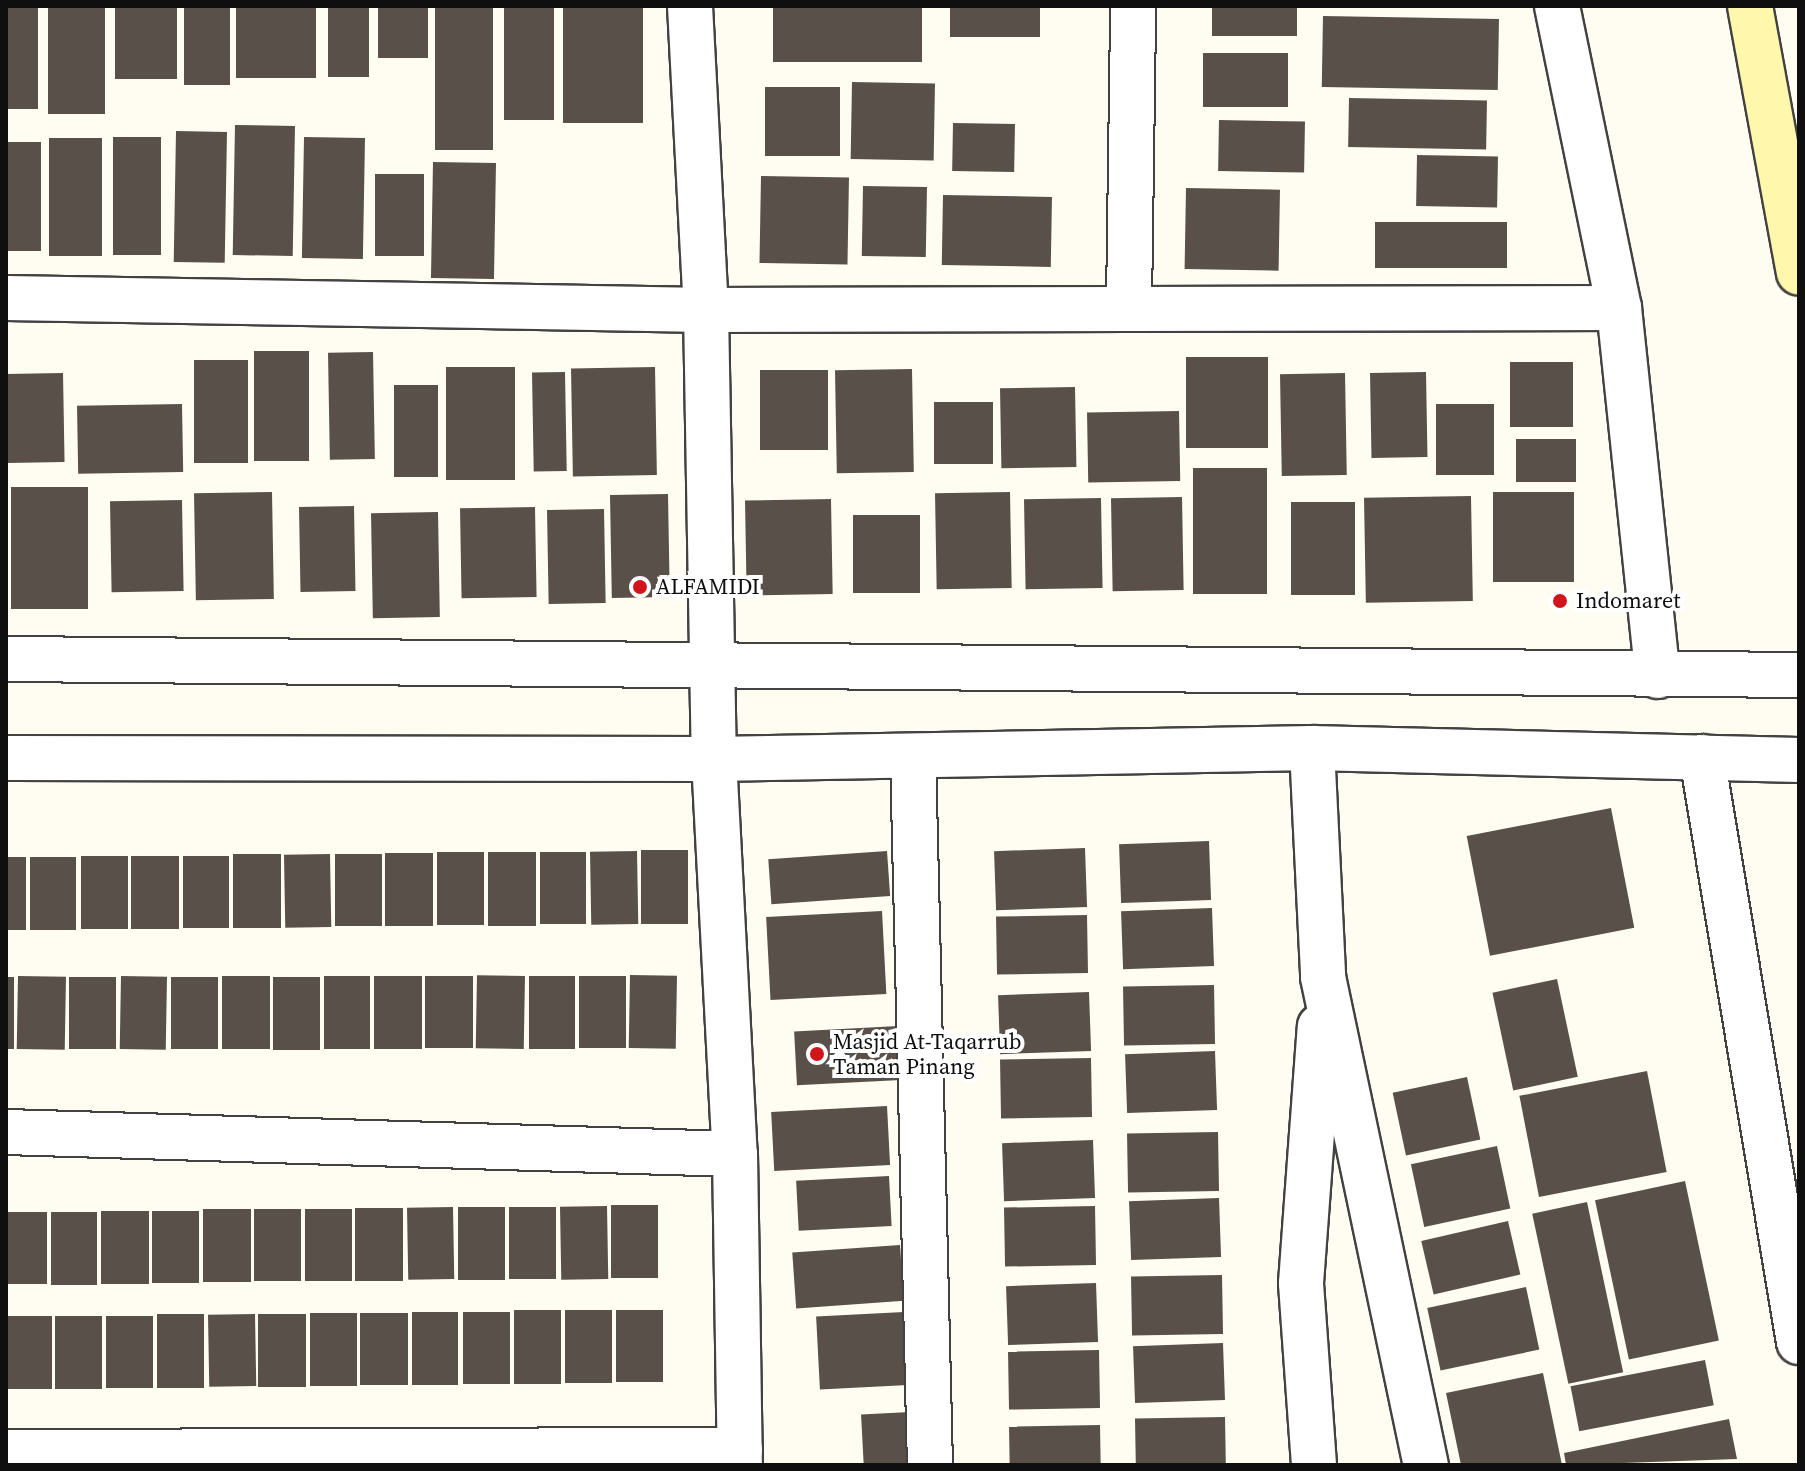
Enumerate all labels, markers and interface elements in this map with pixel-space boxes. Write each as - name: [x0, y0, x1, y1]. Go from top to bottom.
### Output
- place label: ALFAMIDI: [656, 574, 760, 600]
- marker: ALFAMIDI: [631, 578, 649, 596]
- place label: Indomaret: [1576, 588, 1680, 614]
- marker: Indomaret: [1551, 592, 1569, 610]
- place label: Masjid At-Taqarrub Taman Pinang: [833, 1028, 1021, 1080]
- marker: Masjid At-Taqarrub Taman Pinang: [808, 1045, 826, 1063]

